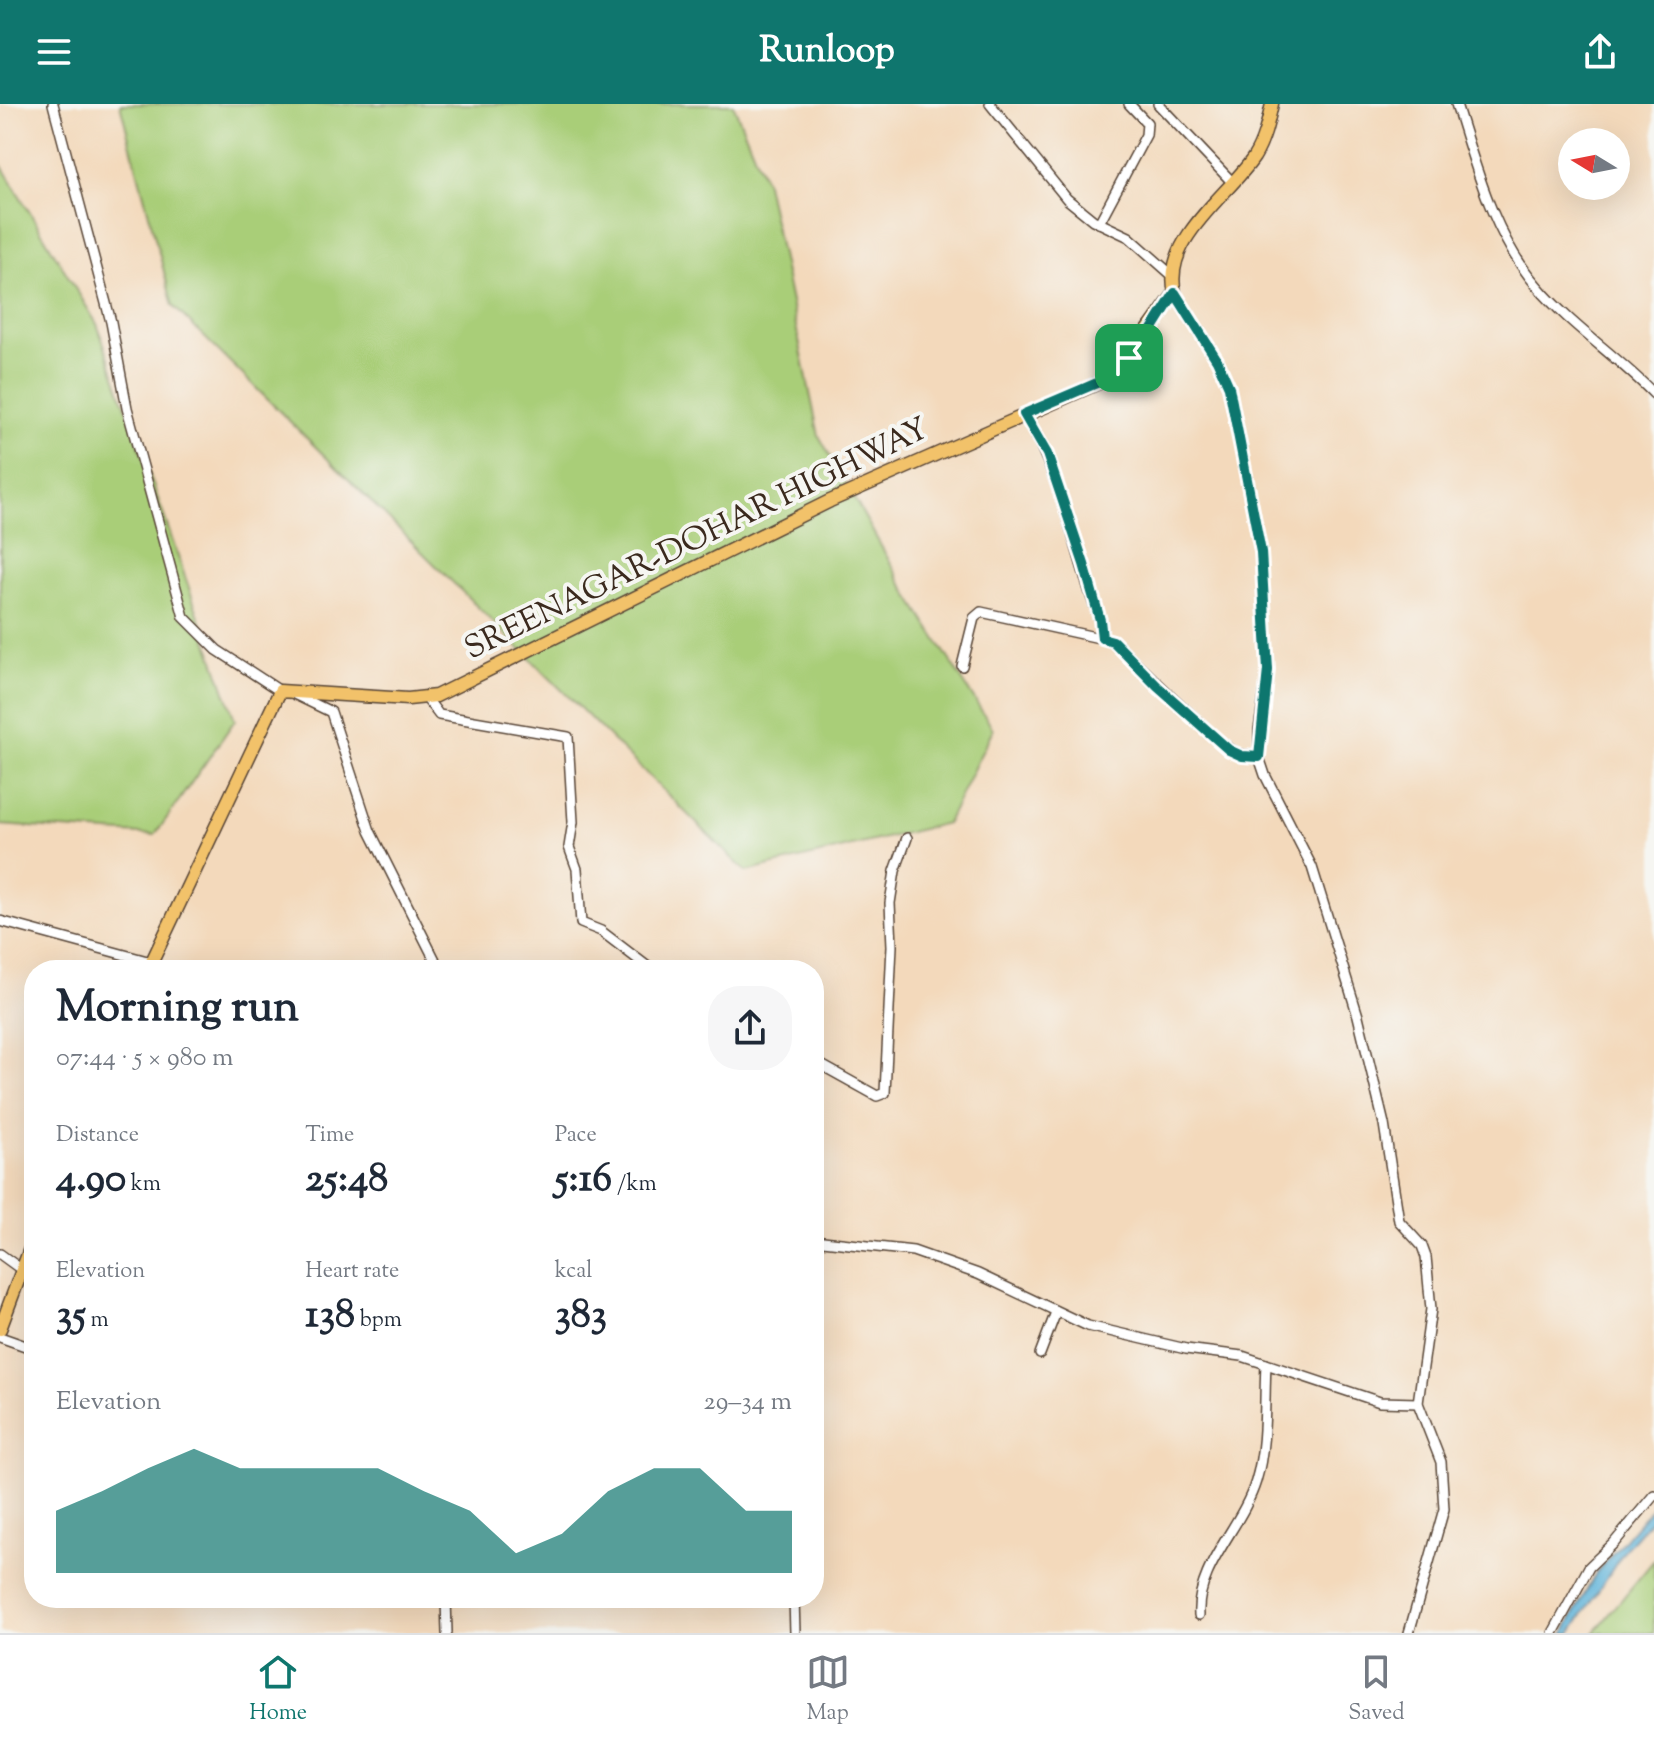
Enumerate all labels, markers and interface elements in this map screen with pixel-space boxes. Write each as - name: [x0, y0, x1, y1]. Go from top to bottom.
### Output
- text: Runloop: [759, 26, 895, 78]
- icon: menu: [32, 30, 76, 74]
- icon: share: [1578, 30, 1622, 74]
- north arrow: [1558, 128, 1630, 200]
- map controls: [1558, 128, 1630, 200]
- pin: [1095, 324, 1163, 392]
- icon: arrive: [1107, 336, 1151, 380]
- street label: SREENAGAR-DOHAR HIGHWAY: [457, 407, 937, 673]
- text: Morning run: [56, 978, 299, 1041]
- button: share: [708, 986, 792, 1070]
- text: 07:44 · 5 × 980 m: [56, 1040, 233, 1077]
- text: Distance: [56, 1120, 139, 1152]
- text: Time: [305, 1120, 354, 1152]
- text: Pace: [555, 1120, 597, 1152]
- text: 4.90: [56, 1152, 126, 1209]
- text: 25:48: [305, 1152, 388, 1209]
- text: 5:16: [555, 1152, 612, 1209]
- text: km: [126, 1169, 161, 1201]
- text: /km: [612, 1169, 657, 1201]
- text: Elevation: [56, 1256, 145, 1288]
- text: Heart rate: [305, 1256, 399, 1288]
- text: kcal: [555, 1256, 592, 1288]
- text: 35: [56, 1288, 86, 1345]
- text: 138: [305, 1288, 355, 1345]
- text: 383: [555, 1288, 607, 1345]
- text: m: [86, 1305, 109, 1337]
- text: bpm: [355, 1305, 402, 1337]
- text: Elevation: [56, 1384, 161, 1421]
- text: 29–34 m: [704, 1384, 792, 1421]
- tab: Home: [249, 1650, 307, 1730]
- tab: Map: [806, 1650, 850, 1730]
- tab: Saved: [1348, 1650, 1405, 1730]

